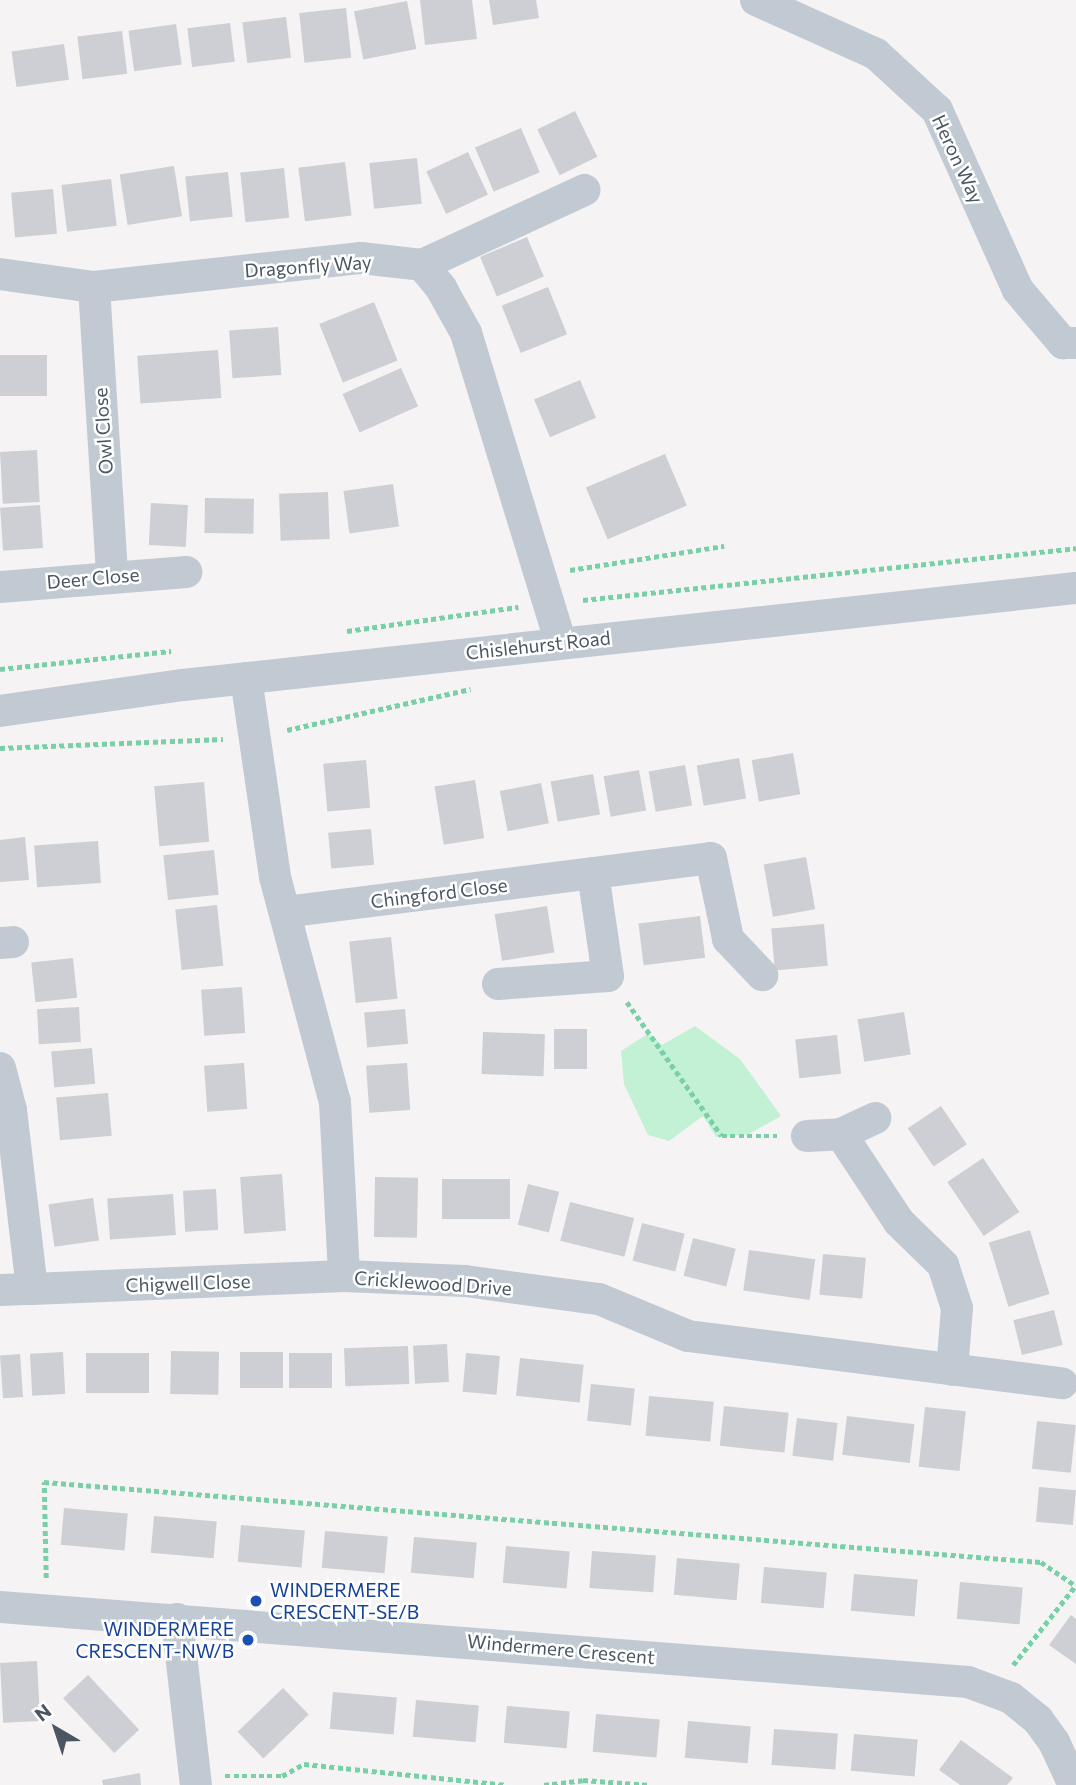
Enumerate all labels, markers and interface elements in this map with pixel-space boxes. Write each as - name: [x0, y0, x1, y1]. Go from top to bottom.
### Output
- street label: Heron Way: [928, 111, 988, 207]
- street label: Dragonfly Way: [244, 250, 372, 282]
- street label: Owl Close: [89, 387, 117, 475]
- street label: Deer Close: [46, 563, 140, 593]
- street label: Chislehurst Road: [464, 626, 612, 664]
- street label: Chingford Close: [369, 873, 509, 913]
- street label: Cricklewood Drive: [353, 1266, 513, 1300]
- street label: Chigwell Close: [125, 1269, 251, 1297]
- place label: WINDERMERE CRESCENT-SE/B: [270, 1579, 419, 1623]
- marker: WINDERMERE CRESCENT-SE/B: [248, 1593, 264, 1609]
- place label: WINDERMERE CRESCENT-NW/B: [76, 1618, 234, 1662]
- street label: Windermere Crescent: [466, 1629, 656, 1669]
- marker: WINDERMERE CRESCENT-NW/B: [240, 1632, 256, 1648]
- north arrow: [21, 1694, 91, 1764]
- text: N: [30, 1699, 55, 1726]

